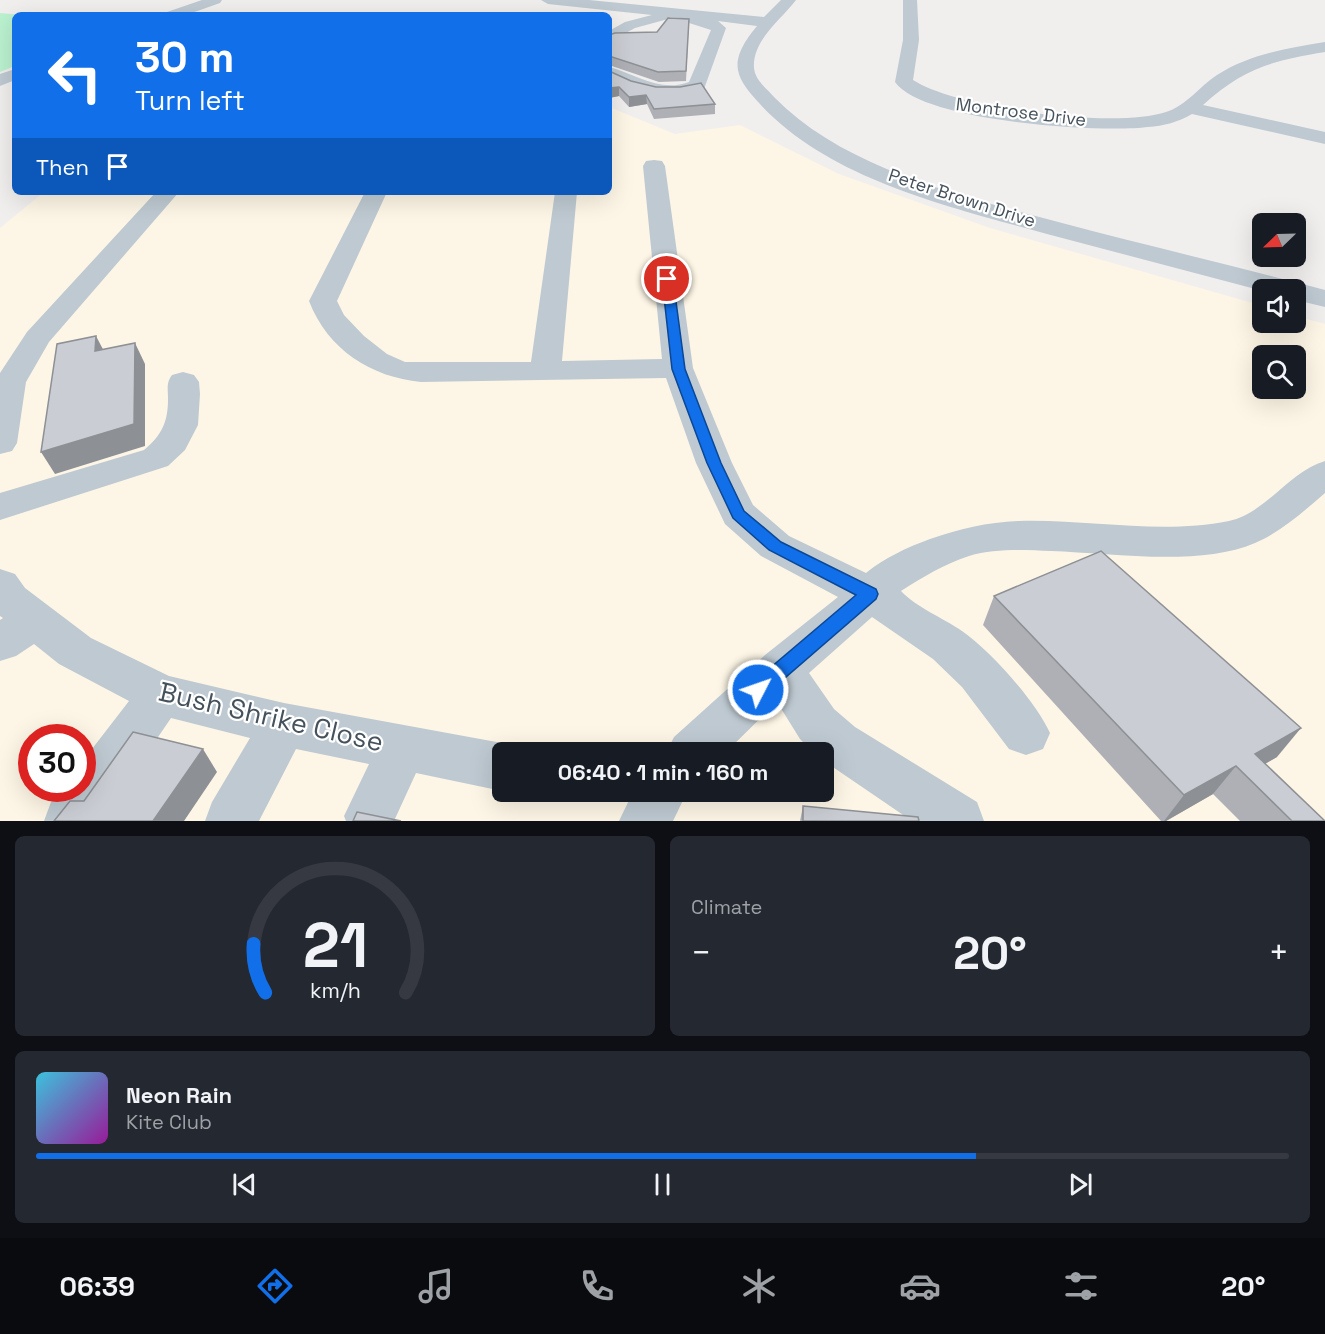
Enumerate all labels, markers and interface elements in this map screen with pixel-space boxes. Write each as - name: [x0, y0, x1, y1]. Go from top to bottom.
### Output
- text: 30 m: [135, 31, 234, 84]
- icon: left: [36, 36, 114, 114]
- text: Turn left: [135, 83, 245, 118]
- street label: Montrose Drive: [955, 92, 1088, 131]
- icon: arrive: [101, 150, 134, 183]
- text: Then: [36, 153, 89, 181]
- street label: Peter Brown Drive: [886, 163, 1039, 232]
- north arrow: [1252, 213, 1306, 267]
- map controls: [1252, 213, 1306, 399]
- pin: [641, 253, 692, 304]
- icon: arrive: [650, 262, 683, 295]
- button: sound: [1252, 279, 1306, 333]
- button: search: [1252, 345, 1306, 399]
- position arrow: [726, 658, 790, 722]
- street label: Bush Shrike Close: [155, 674, 387, 759]
- speed limit sign: 30: [18, 724, 96, 802]
- text: 06:40 · 1 min · 160 m: [558, 758, 768, 786]
- text: Climate: [691, 894, 762, 920]
- text: 21: [302, 906, 368, 985]
- text: 20°: [953, 925, 1027, 982]
- text: −: [691, 932, 711, 974]
- text: +: [1269, 932, 1289, 974]
- text: km/h: [309, 977, 361, 1004]
- text: Neon Rain: [126, 1081, 232, 1109]
- text: Kite Club: [126, 1109, 212, 1135]
- icon: previous: [228, 1168, 261, 1201]
- icon: pause: [646, 1168, 679, 1201]
- icon: next: [1064, 1168, 1097, 1201]
- icon: directions: [254, 1265, 296, 1307]
- icon: music: [415, 1265, 457, 1307]
- icon: phone: [576, 1265, 618, 1307]
- icon: climate: [738, 1265, 780, 1307]
- icon: car: [899, 1265, 941, 1307]
- icon: filters: [1060, 1265, 1102, 1307]
- text: 06:39: [60, 1269, 135, 1304]
- text: 20°: [1221, 1269, 1265, 1304]

